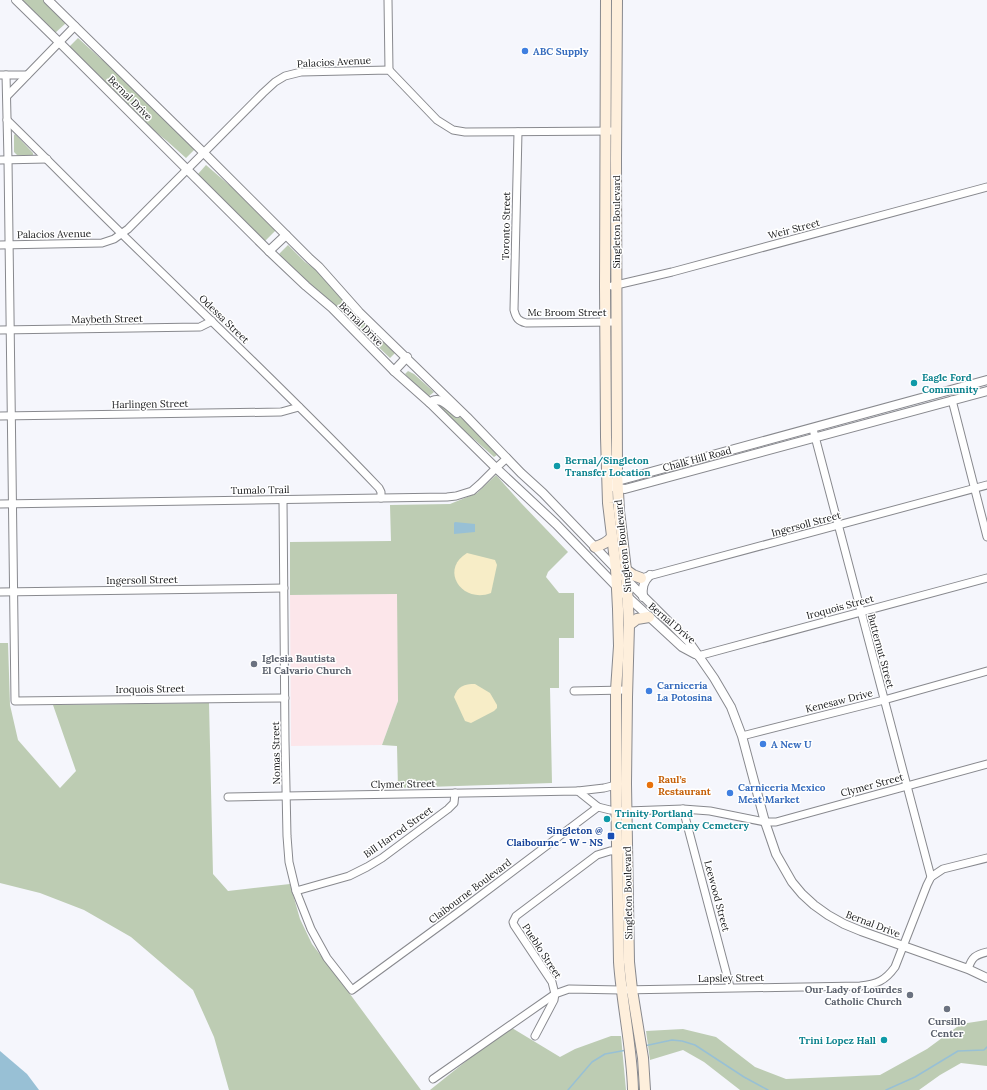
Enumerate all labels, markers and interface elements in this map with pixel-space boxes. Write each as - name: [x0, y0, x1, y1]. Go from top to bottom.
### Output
- place label: ABC Supply: [533, 45, 589, 58]
- marker: ABC Supply: [520, 46, 530, 56]
- street label: Palacios Avenue: [297, 54, 372, 70]
- street label: Bernal Drive: [105, 73, 155, 123]
- street label: Singleton Boulevard: [610, 175, 623, 269]
- street label: Toronto Street: [499, 191, 513, 260]
- street label: Weir Street: [767, 216, 821, 242]
- street label: Palacios Avenue: [17, 227, 92, 241]
- street label: Odessa Street: [196, 292, 252, 346]
- street label: Bernal Drive: [336, 299, 386, 349]
- street label: Mc Broom Street: [527, 306, 607, 319]
- street label: Maybeth Street: [71, 312, 143, 326]
- place label: Eagle Ford Community: [922, 371, 979, 396]
- marker: Eagle Ford Community: [909, 378, 919, 388]
- street label: Harlingen Street: [112, 397, 189, 411]
- street label: Chalk Hill Road: [661, 444, 733, 474]
- place label: Bernal/Singleton Transfer Location: [565, 454, 651, 479]
- marker: Bernal/Singleton Transfer Location: [552, 461, 562, 471]
- street label: Tumalo Trail: [231, 483, 290, 497]
- street label: Singleton Boulevard: [612, 499, 634, 593]
- street label: Ingersoll Street: [770, 508, 842, 540]
- street label: Ingersoll Street: [106, 573, 178, 587]
- street label: Iroquois Street: [805, 592, 875, 622]
- street label: Bernal Drive: [646, 600, 699, 647]
- street label: Butternut Street: [865, 612, 897, 690]
- place label: Iglesia Bautista El Calvario Church: [262, 652, 352, 677]
- marker: Iglesia Bautista El Calvario Church: [249, 659, 259, 669]
- place label: Carnicería La Potosina: [657, 679, 713, 704]
- street label: Iroquois Street: [115, 682, 185, 696]
- marker: Carnicería La Potosina: [644, 686, 654, 696]
- street label: Kenesaw Drive: [804, 686, 875, 716]
- street label: Nomas Street: [269, 721, 283, 785]
- place label: A New U: [771, 738, 812, 751]
- marker: A New U: [758, 739, 768, 749]
- street label: Clymer Street: [839, 770, 905, 800]
- place label: Raul’s Restaurant: [658, 773, 712, 798]
- street label: Clymer Street: [371, 777, 436, 791]
- marker: Raul’s Restaurant: [645, 780, 655, 790]
- place label: Carniceria Mexico Meat Market: [738, 781, 826, 806]
- marker: Carniceria Mexico Meat Market: [725, 788, 735, 798]
- street label: Bill Harrod Street: [361, 803, 435, 861]
- place label: Trinity Portland Cement Company Cemetery: [615, 807, 750, 832]
- marker: Trinity Portland Cement Company Cemetery: [602, 814, 612, 824]
- place label: Singleton @ Claibourne - W - NS: [507, 824, 603, 849]
- marker: Singleton @ Claibourne - W - NS: [606, 831, 616, 841]
- street label: Singleton Boulevard: [621, 846, 635, 940]
- street label: Claibourne Boulevard: [426, 856, 514, 926]
- street label: Leewood Street: [701, 859, 733, 933]
- street label: Bernal Drive: [844, 908, 903, 941]
- street label: Pueblo Street: [519, 921, 565, 981]
- street label: Lapsley Street: [698, 971, 764, 985]
- place label: Our Lady of Lourdes Catholic Church: [805, 983, 903, 1008]
- marker: Our Lady of Lourdes Catholic Church: [905, 990, 915, 1000]
- marker: Cursillo Center: [942, 1004, 952, 1014]
- place label: Cursillo Center: [928, 1015, 966, 1040]
- place label: Trini Lopez Hall: [799, 1034, 876, 1047]
- marker: Trini Lopez Hall: [879, 1035, 889, 1045]

